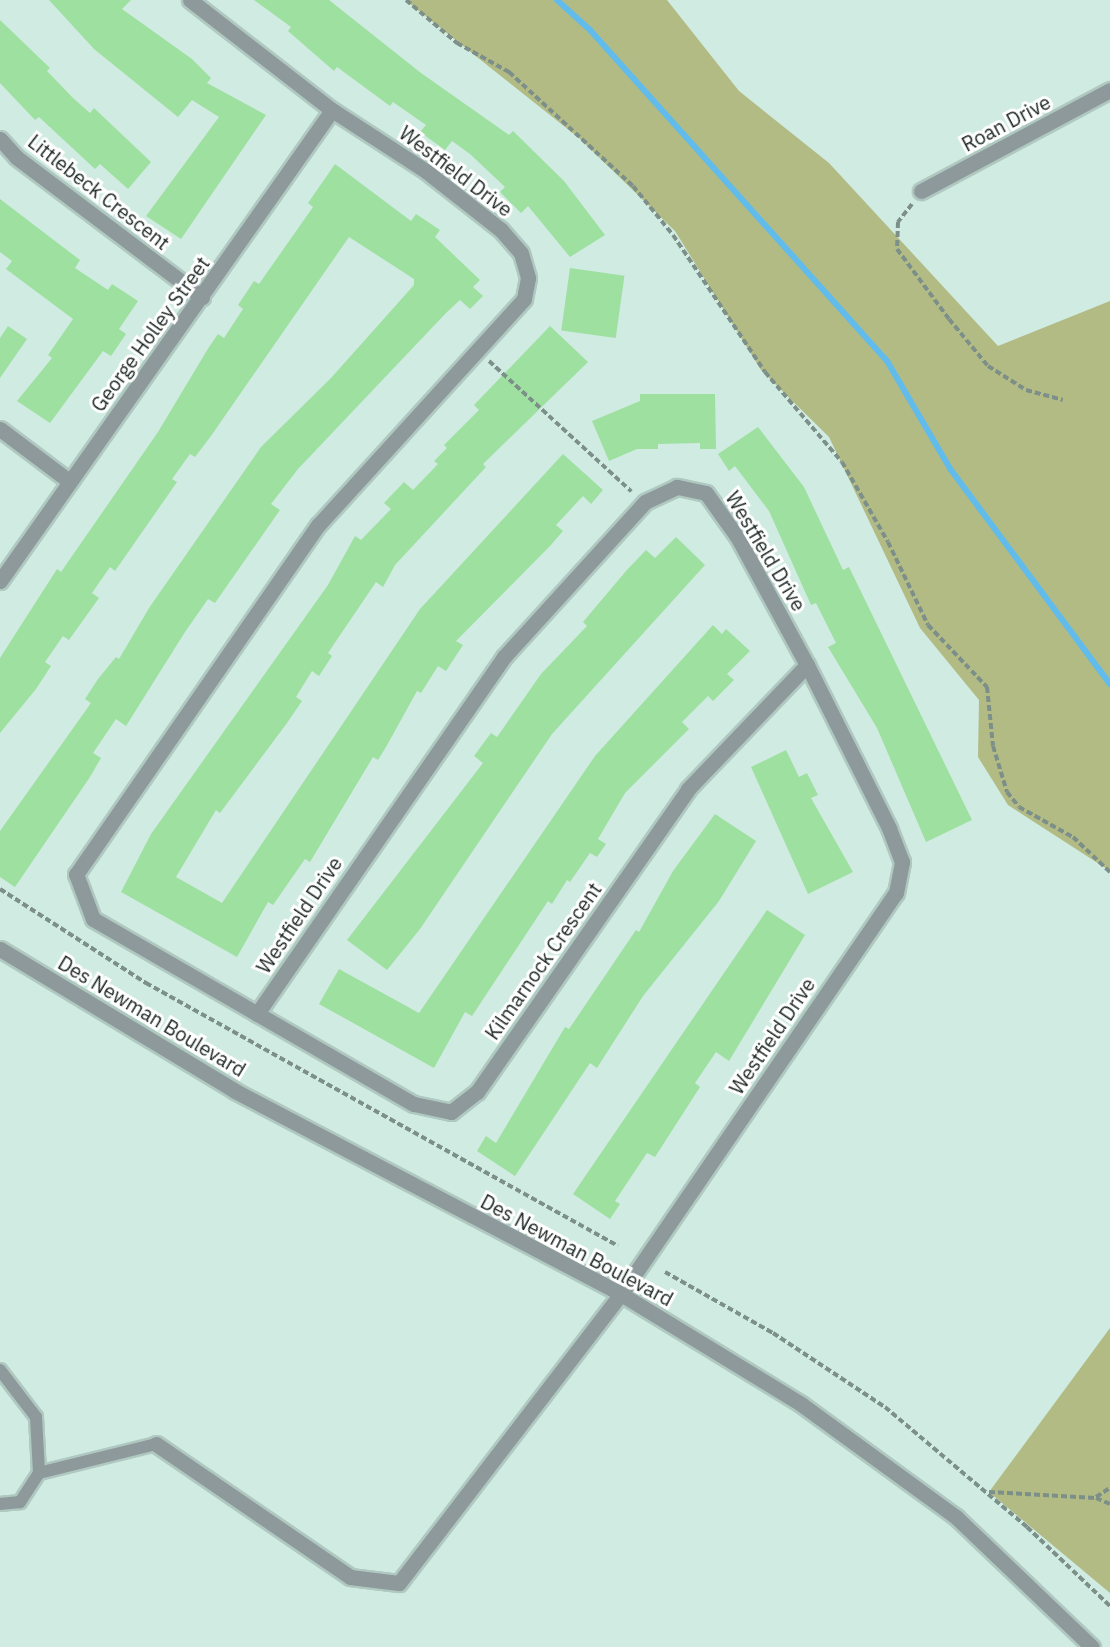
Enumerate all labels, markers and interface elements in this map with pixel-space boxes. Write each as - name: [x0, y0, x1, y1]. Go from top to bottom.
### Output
- street label: Roan Drive: [958, 90, 1054, 156]
- street label: Westfield Drive: [395, 121, 517, 221]
- street label: Littlebeck Crescent: [23, 129, 175, 255]
- street label: George Holley Street: [86, 252, 214, 416]
- street label: Westfield Drive: [721, 487, 811, 615]
- street label: Westfield Drive: [251, 852, 347, 978]
- street label: Kilmarnock Crescent: [480, 878, 606, 1044]
- street label: Des Newman Boulevard: [54, 950, 250, 1082]
- street label: Westfield Drive: [724, 973, 820, 1099]
- street label: Des Newman Boulevard: [477, 1189, 677, 1311]

